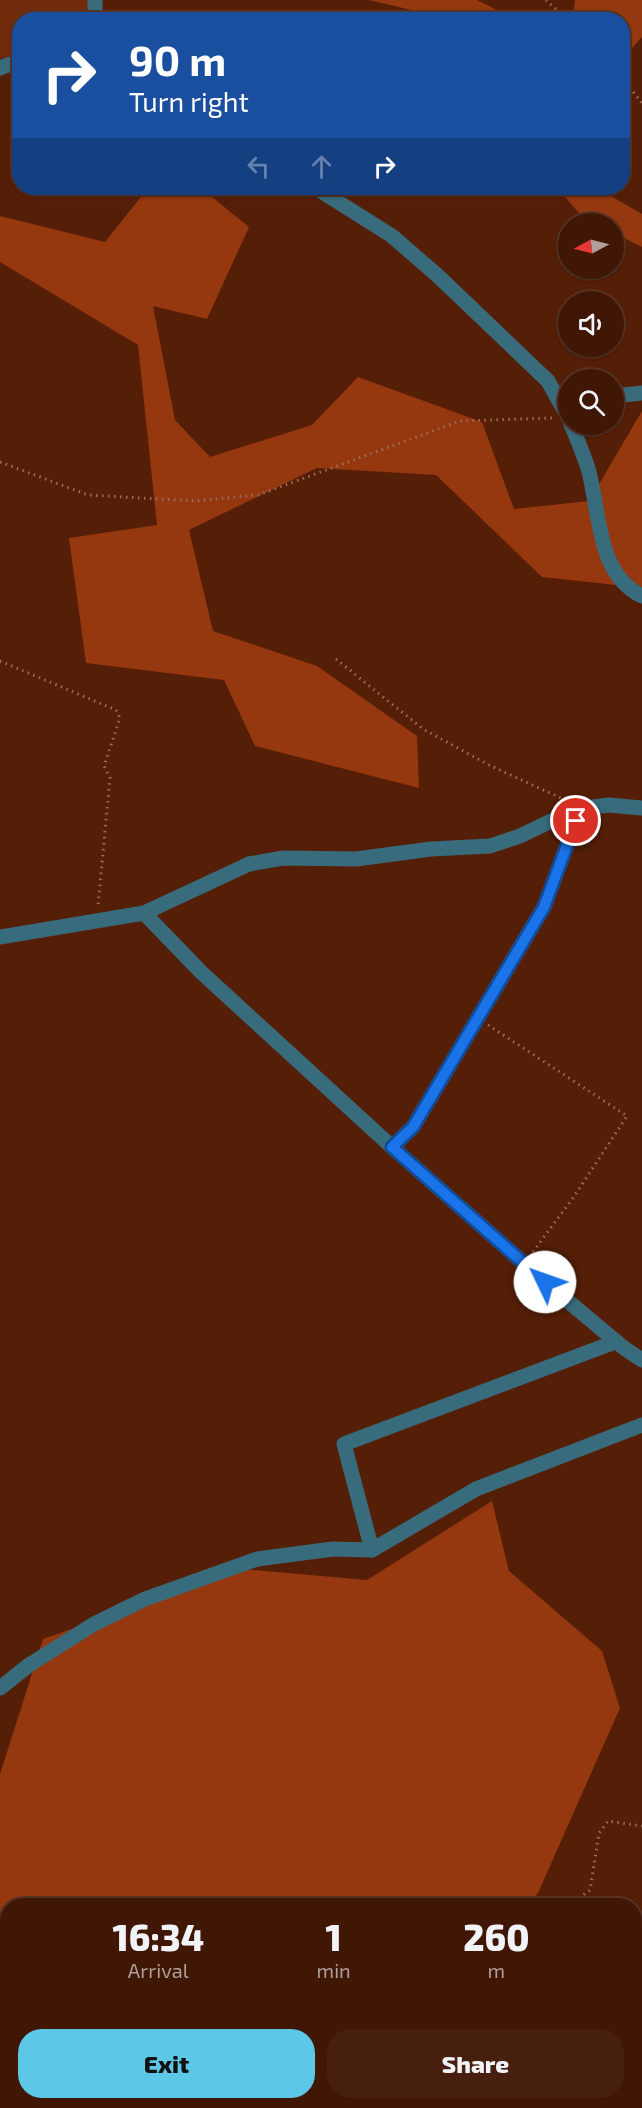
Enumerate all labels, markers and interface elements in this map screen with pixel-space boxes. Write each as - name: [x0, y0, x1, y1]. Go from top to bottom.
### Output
- text: 90 m: [129, 34, 226, 84]
- icon: right: [30, 36, 108, 114]
- text: Turn right: [129, 85, 249, 117]
- icon: left: [242, 150, 275, 183]
- icon: ahead: [305, 150, 338, 183]
- icon: right: [368, 150, 401, 183]
- north arrow: [558, 213, 624, 279]
- map controls: [558, 213, 624, 435]
- button: sound: [558, 291, 624, 357]
- button: search: [558, 369, 624, 435]
- pin: [550, 795, 601, 846]
- icon: arrive: [559, 804, 592, 837]
- position arrow: [513, 1250, 577, 1314]
- text: 16:34: [113, 1915, 204, 1958]
- text: 1: [326, 1915, 342, 1958]
- text: 260: [463, 1915, 529, 1958]
- text: Arrival: [128, 1958, 189, 1982]
- text: min: [317, 1958, 351, 1982]
- text: m: [488, 1958, 505, 1982]
- button: Exit: [18, 2029, 315, 2098]
- button: Share: [327, 2029, 624, 2098]

